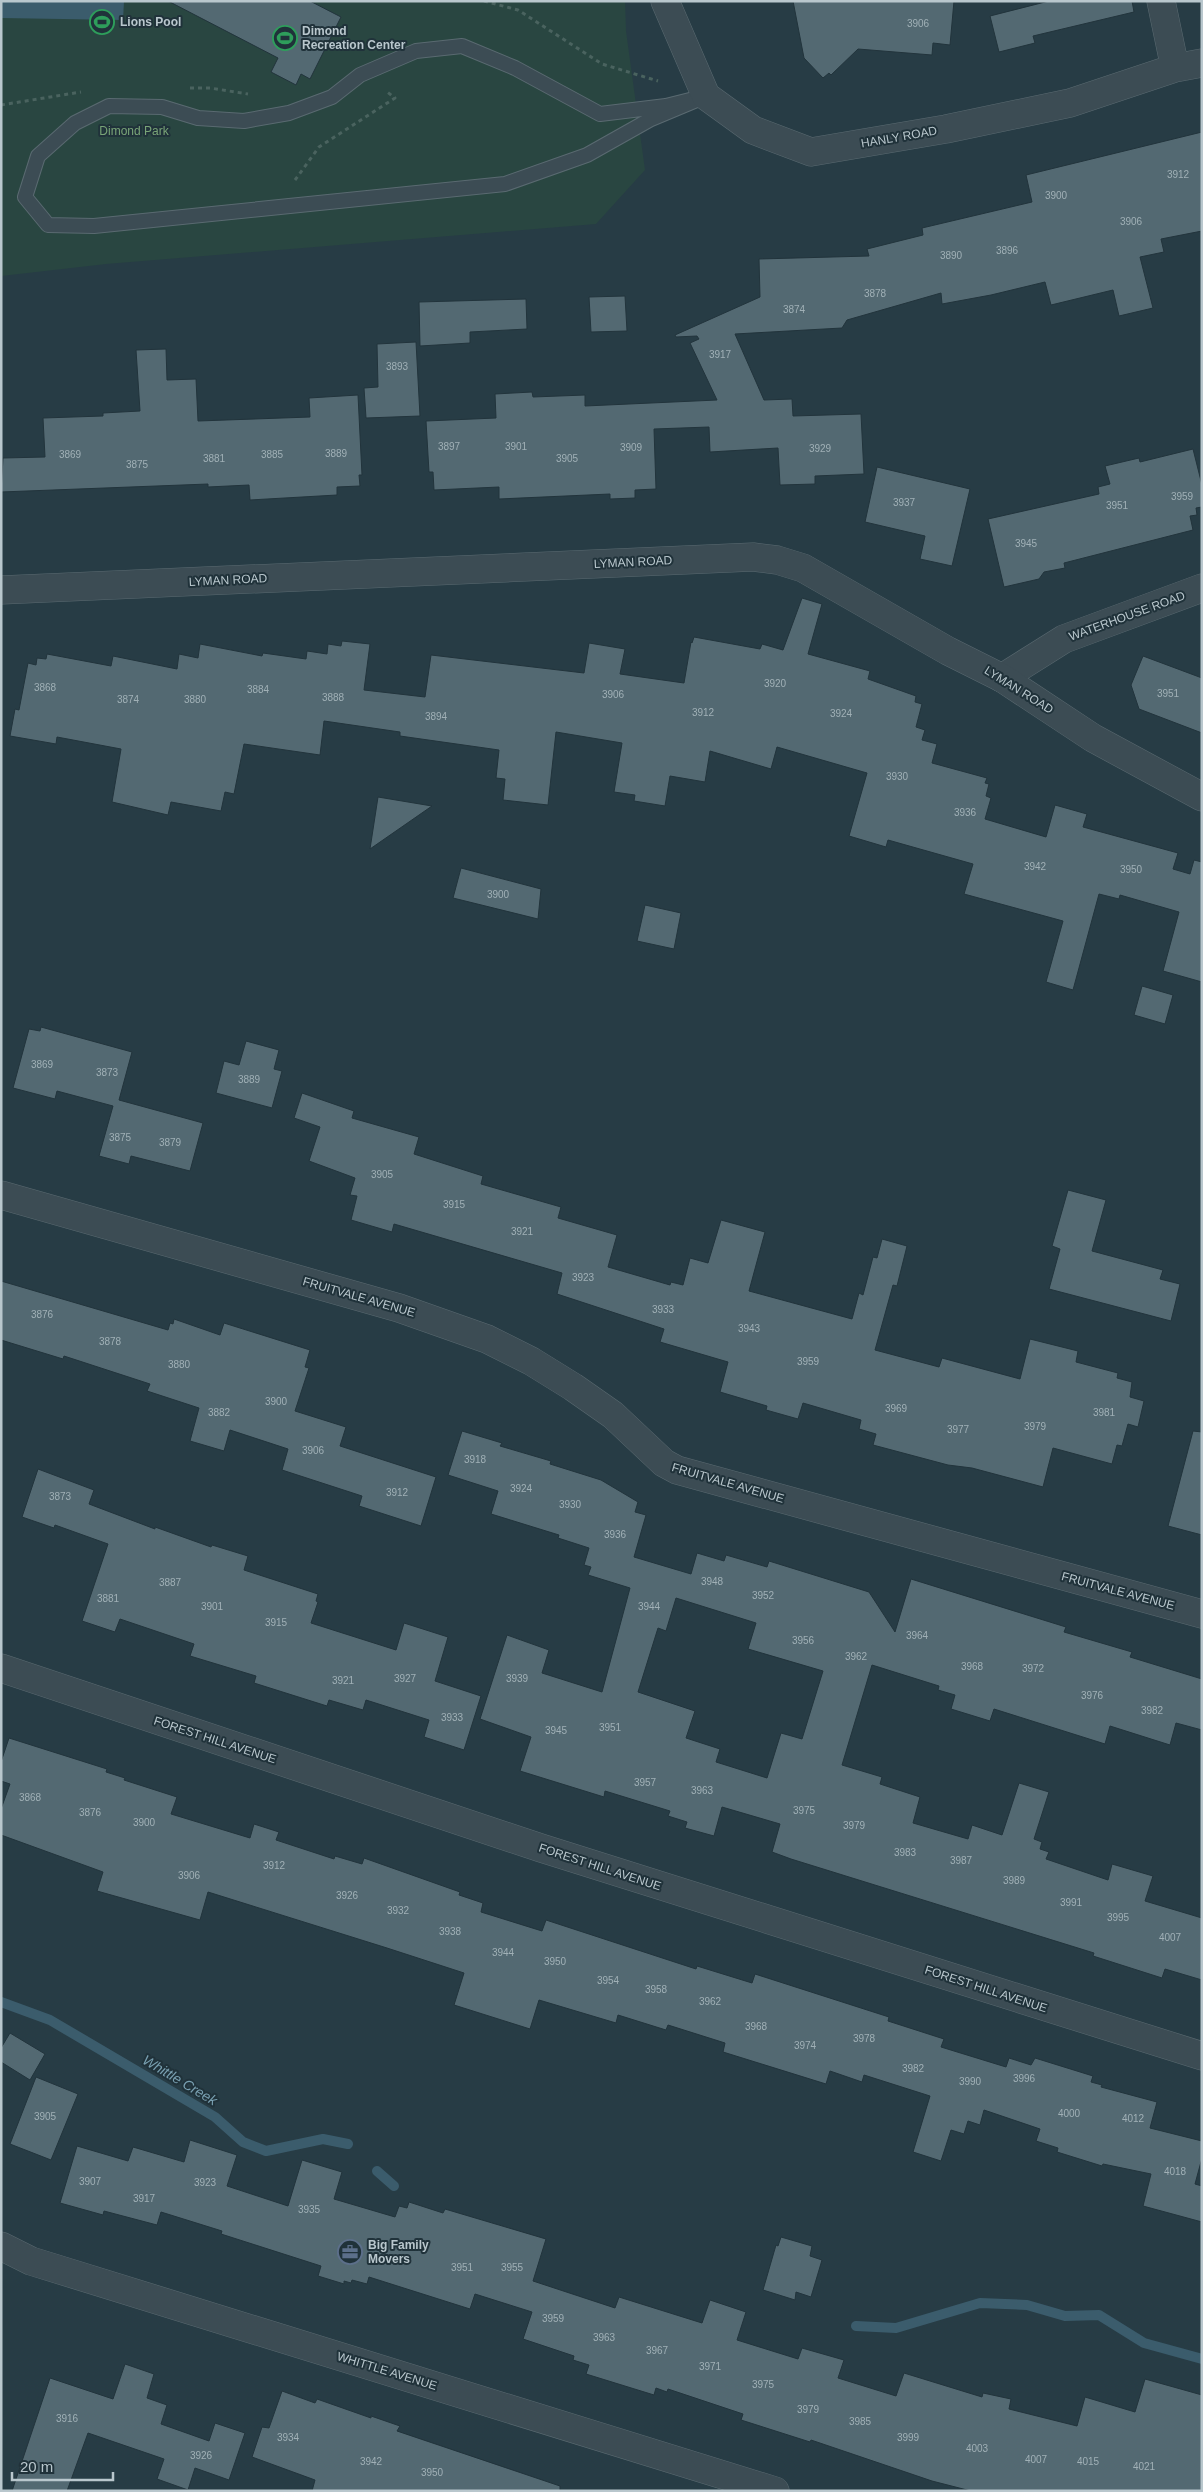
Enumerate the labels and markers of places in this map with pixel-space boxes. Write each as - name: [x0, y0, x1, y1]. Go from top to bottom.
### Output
- sports icon: Lions Pool: [89, 9, 115, 35]
- place label: Lions Pool: [120, 15, 181, 29]
- place label: Dimond Recreation Center: [302, 24, 406, 52]
- sports icon: Dimond Recreation Center: [272, 25, 298, 51]
- place label: Big Family Movers: [368, 2238, 429, 2266]
- office icon: Big Family Movers: [337, 2239, 363, 2265]

